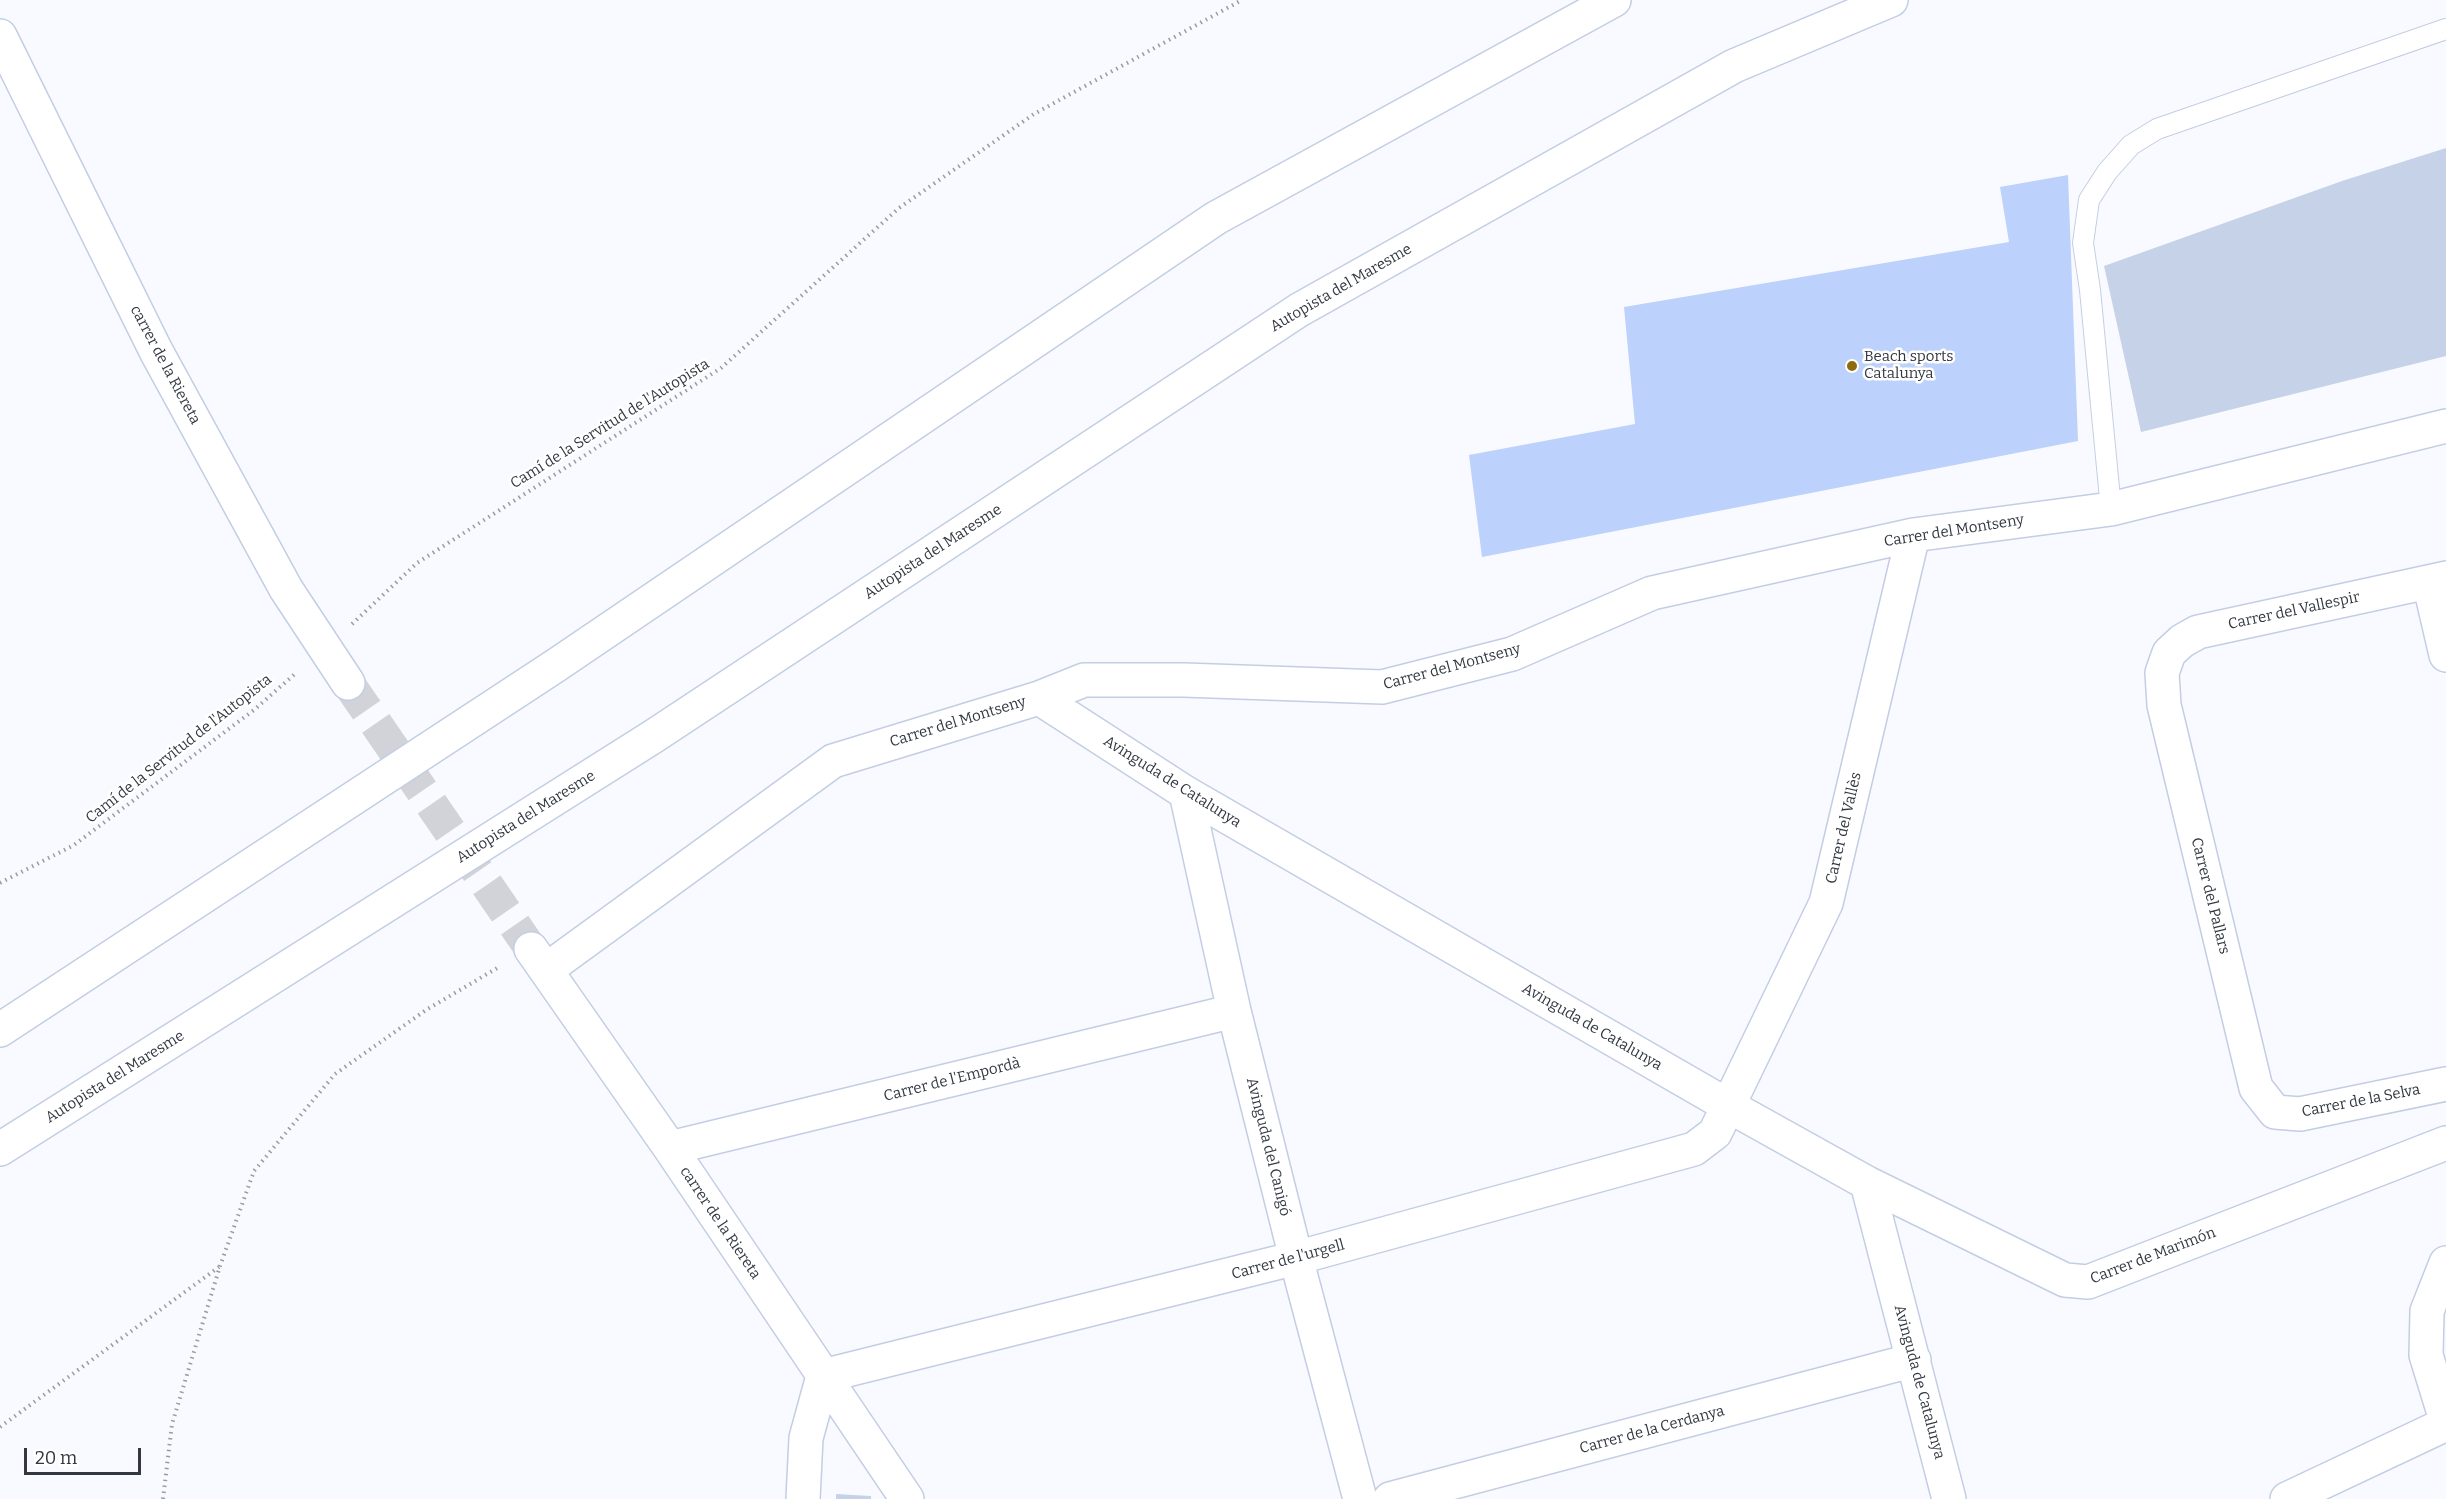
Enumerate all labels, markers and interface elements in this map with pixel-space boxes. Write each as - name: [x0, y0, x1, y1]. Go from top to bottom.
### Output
- street label: Autopista del Maresme: [1267, 240, 1415, 336]
- street label: carrer de la Riereta: [126, 303, 204, 427]
- place label: Beach sports Catalunya: [1864, 348, 1953, 383]
- street label: Camí de la Servitud de l'Autopista: [507, 355, 713, 493]
- marker: Beach sports Catalunya: [1845, 359, 1859, 373]
- street label: Autopista del Maresme: [861, 501, 1005, 603]
- street label: Carrer del Montseny: [1883, 511, 2025, 551]
- street label: Carrer del Vallespir: [2227, 588, 2361, 634]
- street label: Carrer del Montseny: [1381, 640, 1523, 694]
- street label: Camí de la Servitud de l'Autopista: [82, 671, 276, 827]
- street label: Carrer del Montseny: [888, 693, 1028, 751]
- street label: Avinguda de Catalunya: [1100, 732, 1244, 832]
- street label: Autopista del Maresme: [453, 767, 599, 867]
- street label: Carrer del Vallès: [1822, 770, 1866, 886]
- street label: Carrer del Pallars: [2187, 836, 2233, 956]
- street label: Avinguda de Catalunya: [1519, 979, 1665, 1075]
- street label: Autopista del Maresme: [42, 1027, 188, 1127]
- street label: Carrer de l'Empordà: [882, 1054, 1022, 1106]
- street label: Avinguda del Canigó: [1242, 1076, 1294, 1218]
- street label: Carrer de la Selva: [2300, 1081, 2422, 1121]
- street label: carrer de la Riereta: [676, 1163, 764, 1283]
- street label: Carrer de Marimón: [2088, 1224, 2218, 1288]
- street label: Carrer de l'urgell: [1229, 1236, 1347, 1284]
- street label: Avinguda de Catalunya: [1890, 1303, 1948, 1461]
- street label: Carrer de la Cerdanya: [1578, 1402, 1726, 1458]
- scale bar: [27, 1436, 144, 1474]
- text: 20 m: [35, 1447, 77, 1469]

